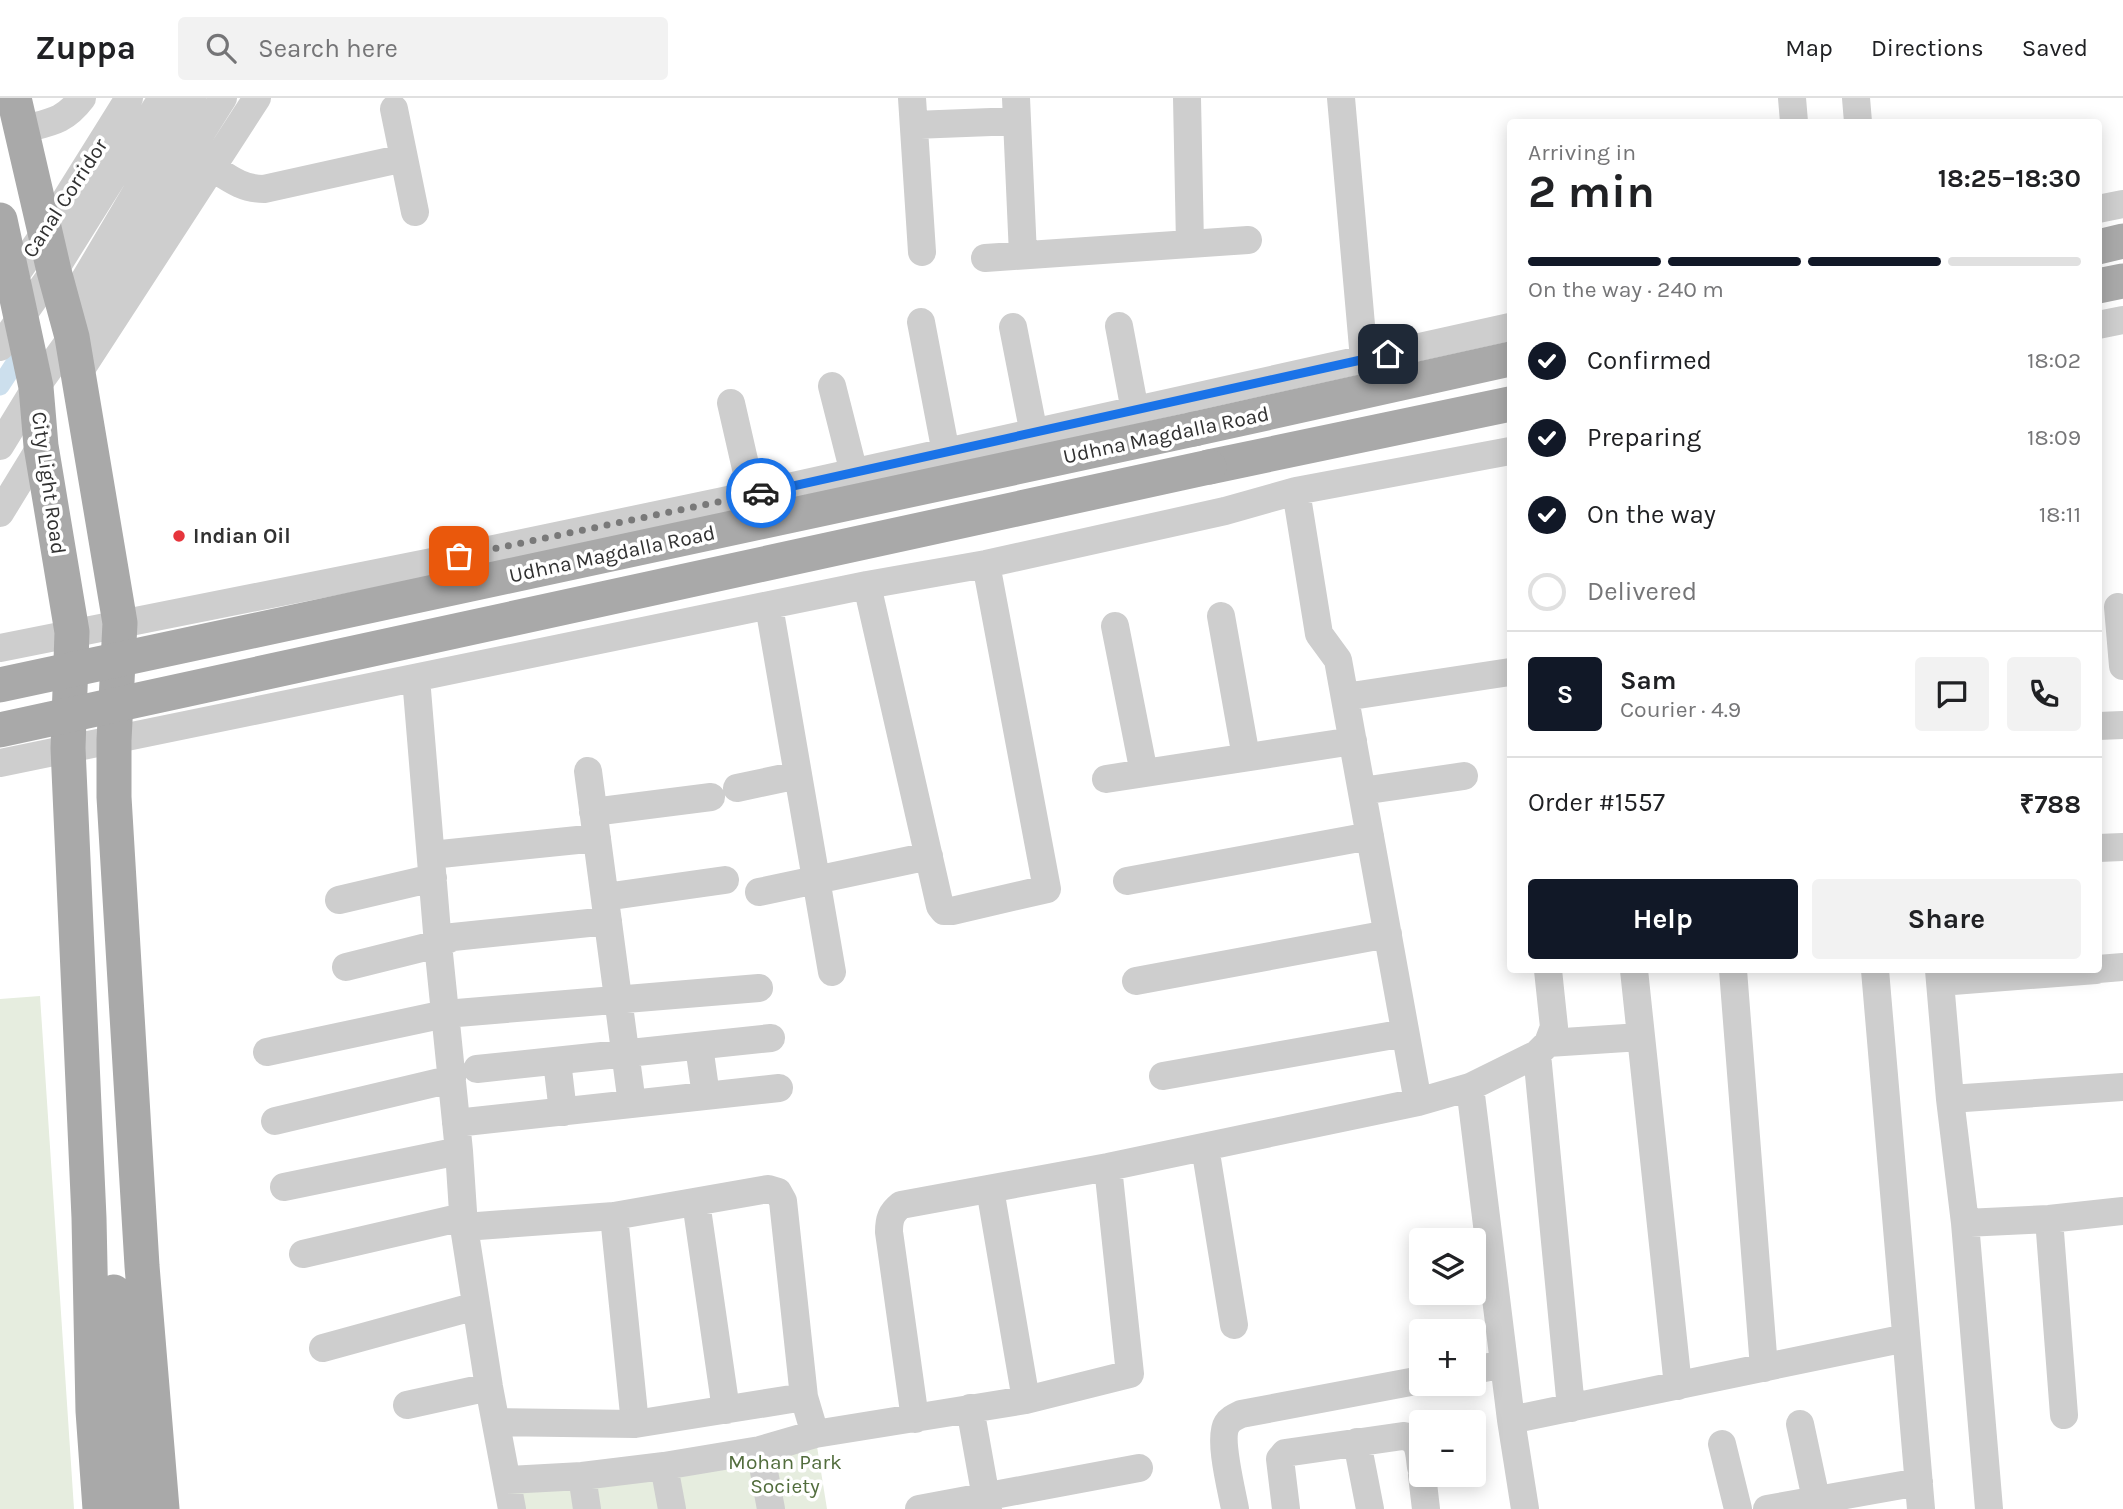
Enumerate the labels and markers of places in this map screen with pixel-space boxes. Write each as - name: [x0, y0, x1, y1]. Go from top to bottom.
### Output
- pin: [1358, 324, 1418, 384]
- place label: Indian Oil: [193, 524, 291, 548]
- pin: [429, 526, 489, 586]
- marker: Indian Oil: [171, 528, 187, 544]

